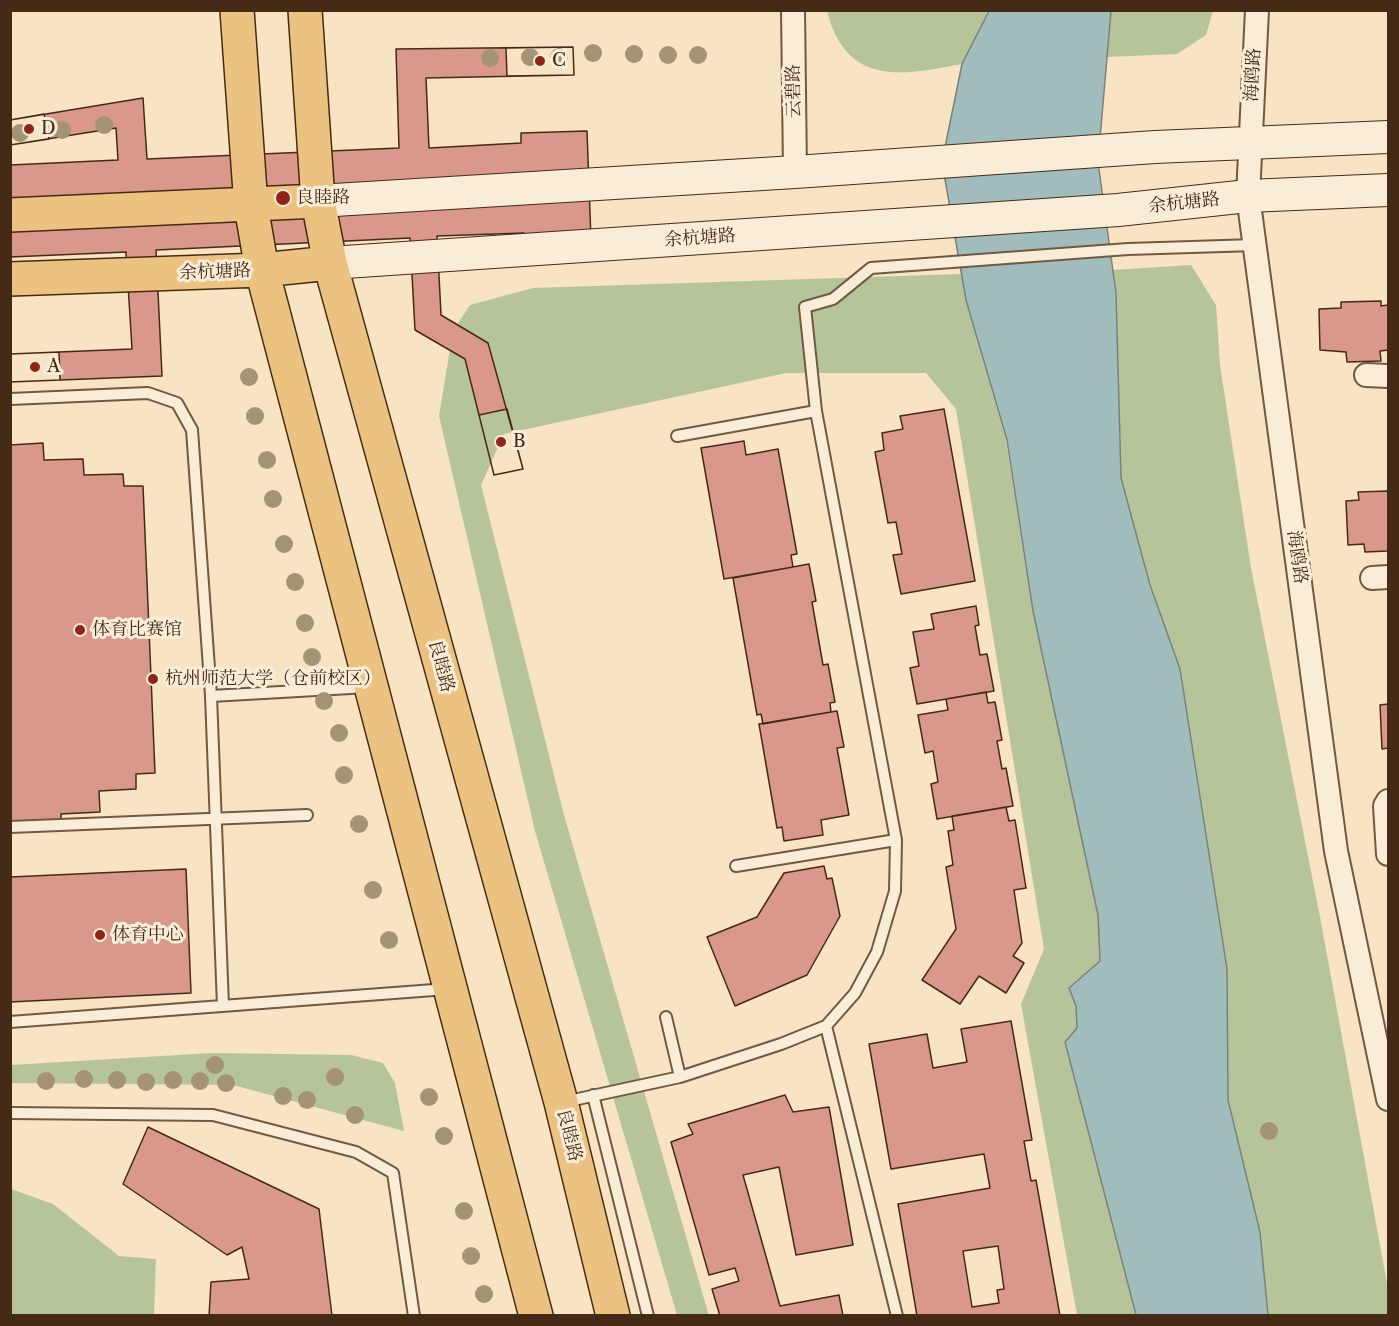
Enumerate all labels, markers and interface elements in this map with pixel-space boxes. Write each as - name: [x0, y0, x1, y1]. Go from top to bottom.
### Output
- street label: 海鸥路: [1241, 47, 1265, 103]
- place label: C: [552, 50, 566, 72]
- marker: C: [533, 54, 547, 68]
- street label: 云碧路: [783, 64, 805, 118]
- place label: D: [41, 118, 56, 140]
- marker: D: [22, 122, 36, 136]
- place label: 良睦路: [296, 187, 350, 209]
- street label: 余杭塘路: [1147, 188, 1221, 218]
- marker: 良睦路: [274, 189, 292, 207]
- street label: 余杭塘路: [663, 225, 737, 251]
- street label: 余杭塘路: [179, 260, 251, 284]
- place label: A: [47, 356, 60, 378]
- marker: A: [28, 360, 42, 374]
- place label: B: [513, 431, 526, 453]
- marker: B: [494, 435, 508, 449]
- street label: 海鸥路: [1283, 529, 1311, 585]
- place label: 体育比赛馆: [92, 619, 182, 641]
- marker: 体育比赛馆: [73, 623, 87, 637]
- street label: 良睦路: [424, 637, 458, 695]
- place label: 杭州师范大学（仓前校区）: [165, 668, 381, 690]
- marker: 杭州师范大学（仓前校区）: [146, 672, 160, 686]
- place label: 体育中心: [112, 924, 184, 946]
- marker: 体育中心: [93, 928, 107, 942]
- street label: 良睦路: [552, 1106, 586, 1164]

